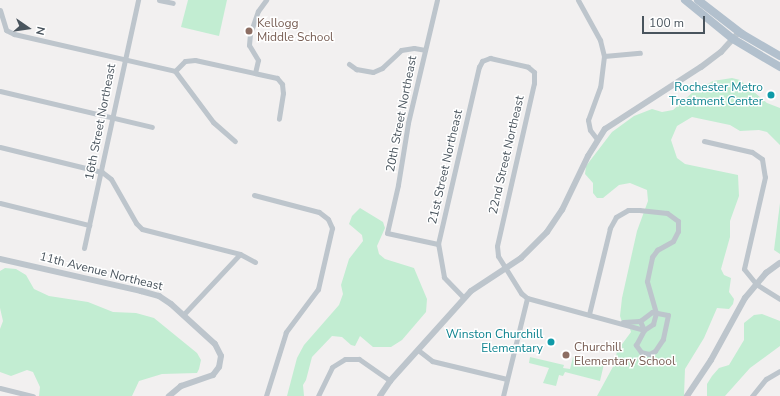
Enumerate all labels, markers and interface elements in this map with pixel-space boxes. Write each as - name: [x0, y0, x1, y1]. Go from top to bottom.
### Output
- north arrow: [8, 8, 48, 48]
- scale bar: [644, 8, 707, 34]
- text: 100 m: [649, 15, 684, 31]
- place label: Kellogg Middle School: [257, 17, 334, 45]
- text: N: [32, 25, 48, 37]
- marker: Kellogg Middle School: [244, 26, 254, 36]
- street label: 20th Street Northeast: [384, 55, 420, 173]
- street label: 16th Street Northeast: [83, 63, 119, 181]
- place label: Rochester Metro Treatment Center: [669, 81, 763, 109]
- marker: Rochester Metro Treatment Center: [766, 90, 776, 100]
- street label: 22nd Street Northeast: [486, 94, 528, 216]
- street label: 21st Street Northeast: [426, 108, 466, 226]
- street label: 11th Avenue Northeast: [38, 250, 164, 294]
- place label: Winston Churchill Elementary: [446, 328, 543, 356]
- marker: Winston Churchill Elementary: [546, 337, 556, 347]
- place label: Churchill Elementary School: [574, 341, 675, 369]
- marker: Churchill Elementary School: [561, 350, 571, 360]

